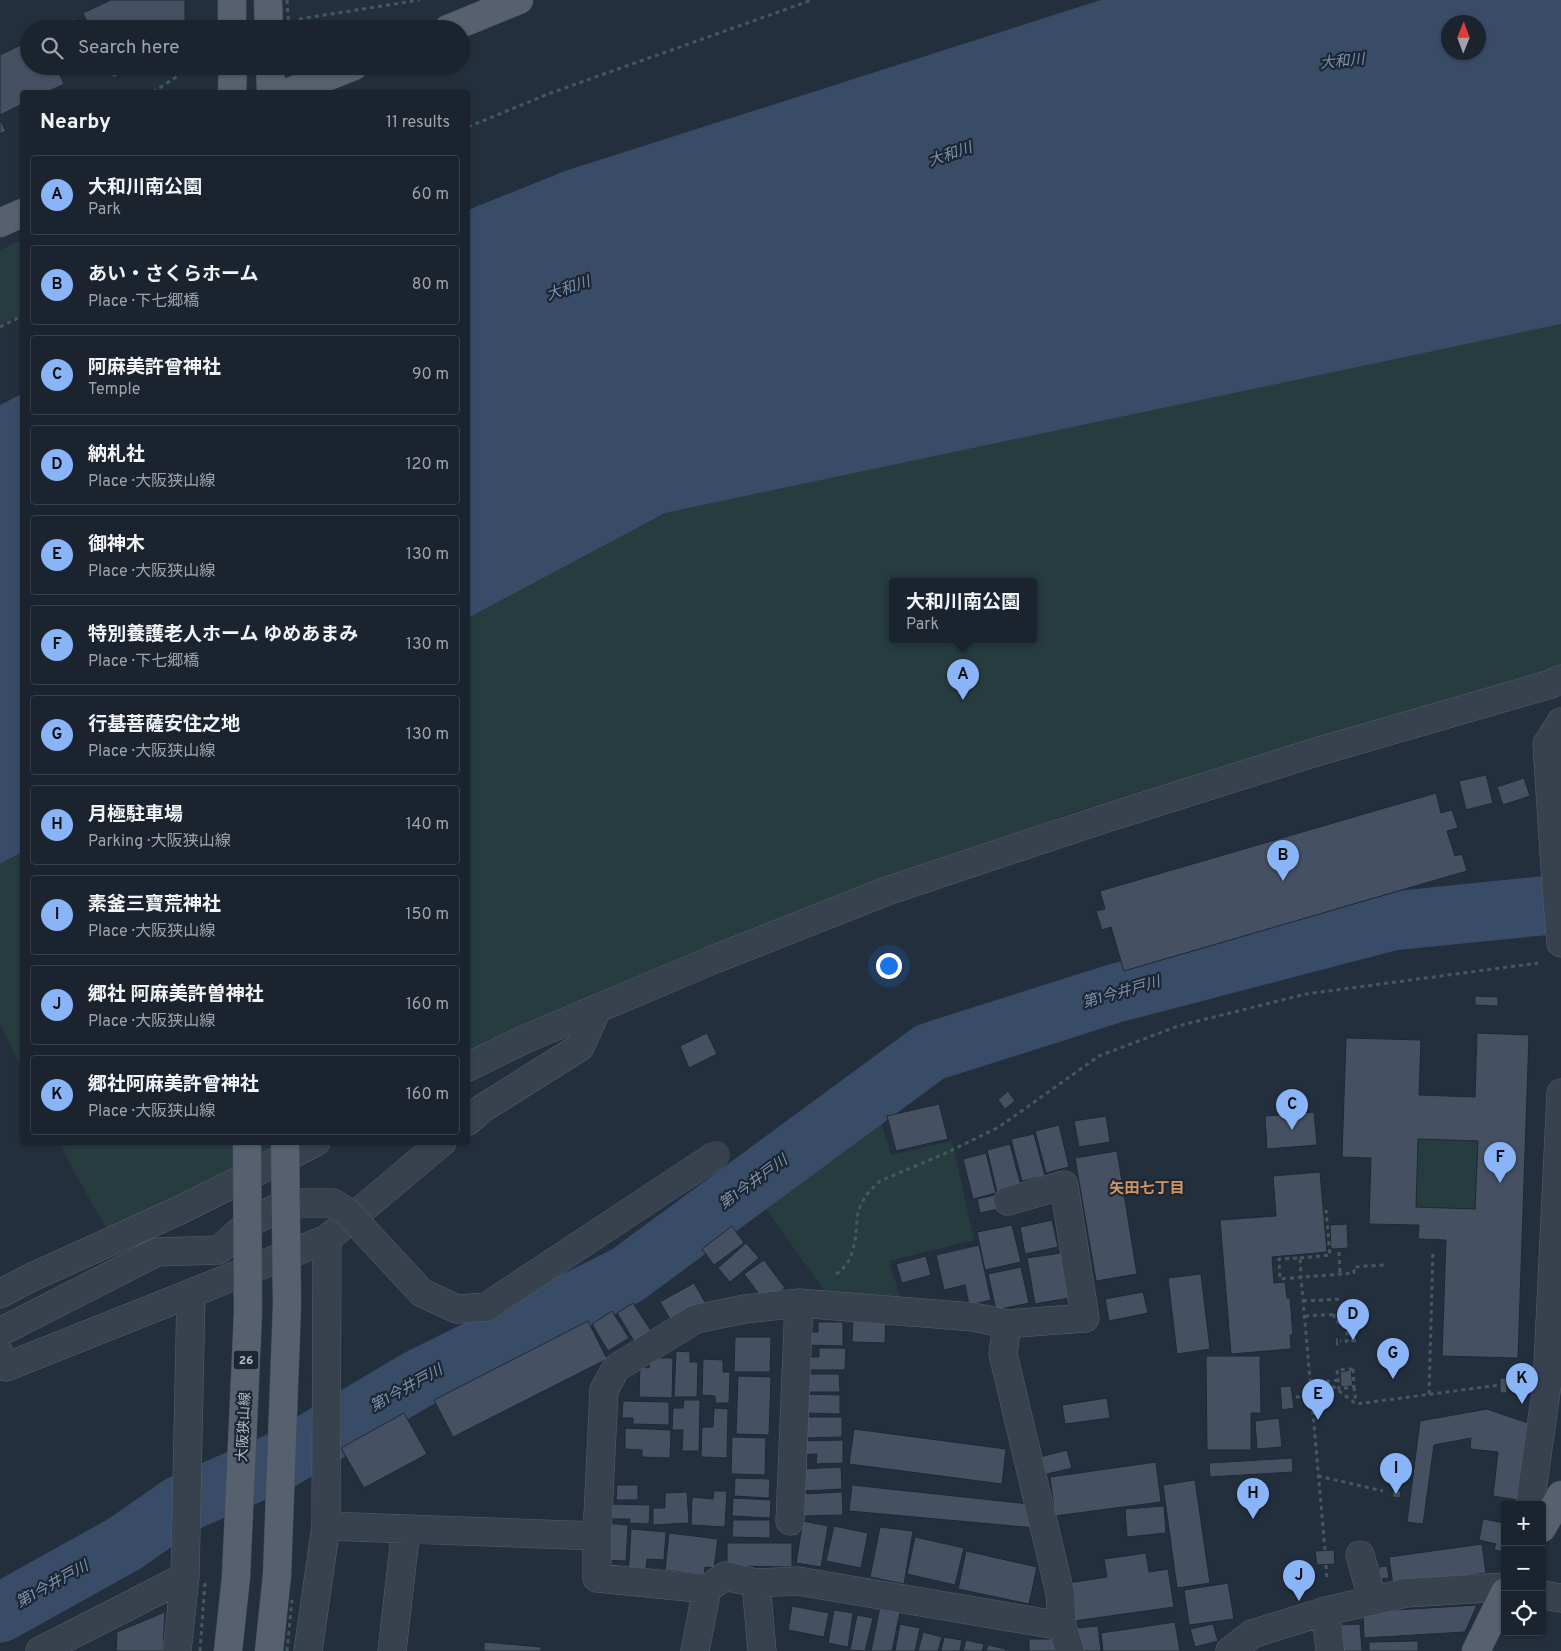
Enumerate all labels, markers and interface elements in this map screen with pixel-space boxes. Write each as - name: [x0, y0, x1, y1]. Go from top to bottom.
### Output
- north arrow: [1441, 15, 1486, 60]
- search box: [20, 20, 470, 75]
- icon: search: [38, 34, 66, 62]
- text: Search here: [78, 36, 180, 60]
- water label: 大和川: [1319, 50, 1368, 74]
- text: Nearby: [40, 109, 111, 136]
- text: 11 results: [386, 113, 450, 133]
- water label: 大和川: [926, 138, 977, 172]
- text: 大和川南公園: [88, 176, 202, 200]
- text: A: [51, 185, 63, 205]
- text: 60 m: [412, 185, 449, 205]
- text: Park: [88, 200, 121, 220]
- text: あい・さくらホーム: [88, 263, 258, 287]
- water label: 大和川: [544, 272, 595, 306]
- text: B: [51, 275, 63, 295]
- text: 80 m: [412, 275, 449, 295]
- text: Place · 下七郷橋: [88, 292, 199, 312]
- text: 阿麻美許曾神社: [88, 356, 221, 380]
- text: C: [52, 365, 62, 385]
- text: 90 m: [412, 365, 449, 385]
- text: Temple: [88, 380, 140, 400]
- text: 納札社: [88, 443, 145, 467]
- text: D: [51, 455, 63, 475]
- text: 120 m: [406, 455, 449, 475]
- text: Place · 大阪狭山線: [88, 472, 215, 492]
- text: 御神木: [88, 533, 145, 557]
- text: E: [52, 545, 62, 565]
- text: 130 m: [406, 545, 449, 565]
- text: Place · 大阪狭山線: [88, 562, 215, 582]
- popup: [889, 578, 1037, 643]
- text: 大和川南公園: [906, 591, 1020, 615]
- text: Park: [906, 615, 939, 635]
- text: 特別養護老人ホーム ゆめあまみ: [88, 623, 358, 647]
- text: F: [52, 635, 62, 655]
- text: 130 m: [406, 635, 449, 655]
- text: Place · 下七郷橋: [88, 652, 199, 672]
- pin: A: [947, 659, 979, 700]
- text: 行基菩薩安住之地: [88, 713, 240, 737]
- text: G: [52, 725, 62, 745]
- text: 130 m: [406, 725, 449, 745]
- text: Place · 大阪狭山線: [88, 742, 215, 762]
- text: 月極駐車場: [88, 803, 183, 827]
- text: H: [51, 815, 63, 835]
- text: 140 m: [406, 815, 449, 835]
- text: Parking · 大阪狭山線: [88, 832, 231, 852]
- pin: B: [1267, 840, 1299, 881]
- text: 素釜三寶荒神社: [88, 893, 221, 917]
- text: I: [55, 905, 59, 925]
- text: 150 m: [406, 905, 449, 925]
- text: Place · 大阪狭山線: [88, 922, 215, 942]
- your location: [876, 953, 902, 979]
- water label: 第1今井戸川: [1080, 973, 1164, 1014]
- text: 郷社 阿麻美許曽神社: [88, 983, 264, 1007]
- text: J: [53, 995, 61, 1015]
- text: 160 m: [406, 995, 449, 1015]
- text: Place · 大阪狭山線: [88, 1012, 215, 1032]
- text: 郷社阿麻美許曾神社: [88, 1073, 259, 1097]
- text: K: [51, 1085, 63, 1105]
- text: 160 m: [406, 1085, 449, 1105]
- pin: C: [1276, 1089, 1308, 1130]
- text: Place · 大阪狭山線: [88, 1102, 215, 1122]
- pin: F: [1484, 1142, 1516, 1183]
- water label: 第1今井戸川: [716, 1151, 793, 1214]
- district label: 矢田七丁目: [1109, 1180, 1185, 1199]
- pin: D: [1337, 1299, 1369, 1340]
- pin: G: [1377, 1338, 1409, 1379]
- road number: 26: [234, 1350, 258, 1370]
- water label: 第1今井戸川: [367, 1361, 448, 1417]
- pin: K: [1506, 1363, 1538, 1404]
- pin: E: [1302, 1379, 1334, 1420]
- street label: 大阪狭山線: [234, 1392, 255, 1462]
- pin: I: [1380, 1453, 1412, 1494]
- pin: H: [1237, 1478, 1269, 1519]
- map controls: [1501, 1501, 1546, 1636]
- button: +: [1501, 1501, 1546, 1546]
- button: −: [1501, 1546, 1546, 1591]
- water label: 第1今井戸川: [13, 1557, 94, 1613]
- pin: J: [1283, 1560, 1315, 1601]
- button: locate: [1501, 1591, 1546, 1636]

